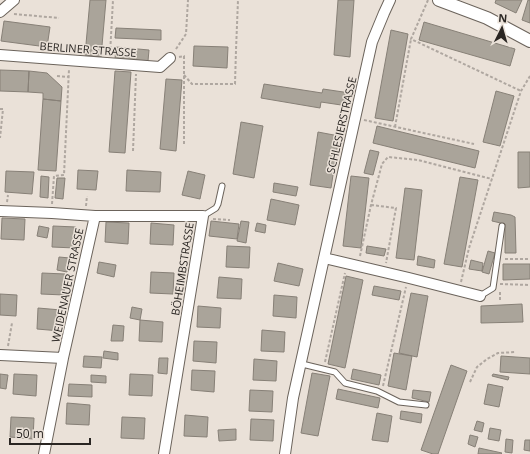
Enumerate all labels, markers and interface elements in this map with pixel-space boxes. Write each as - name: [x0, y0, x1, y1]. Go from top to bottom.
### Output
- north arrow: [482, 8, 522, 48]
- text: N: [498, 10, 508, 25]
- street label: BERLINER STRASSE: [39, 38, 137, 60]
- street label: SCHLESIERSTRASSE: [323, 75, 359, 175]
- street label: BÖHEIMBSTRASSE: [167, 221, 197, 317]
- street label: WEIDENAUER STRASSE: [48, 226, 86, 344]
- scale bar: [10, 420, 90, 446]
- text: 50 m: [16, 425, 44, 442]

